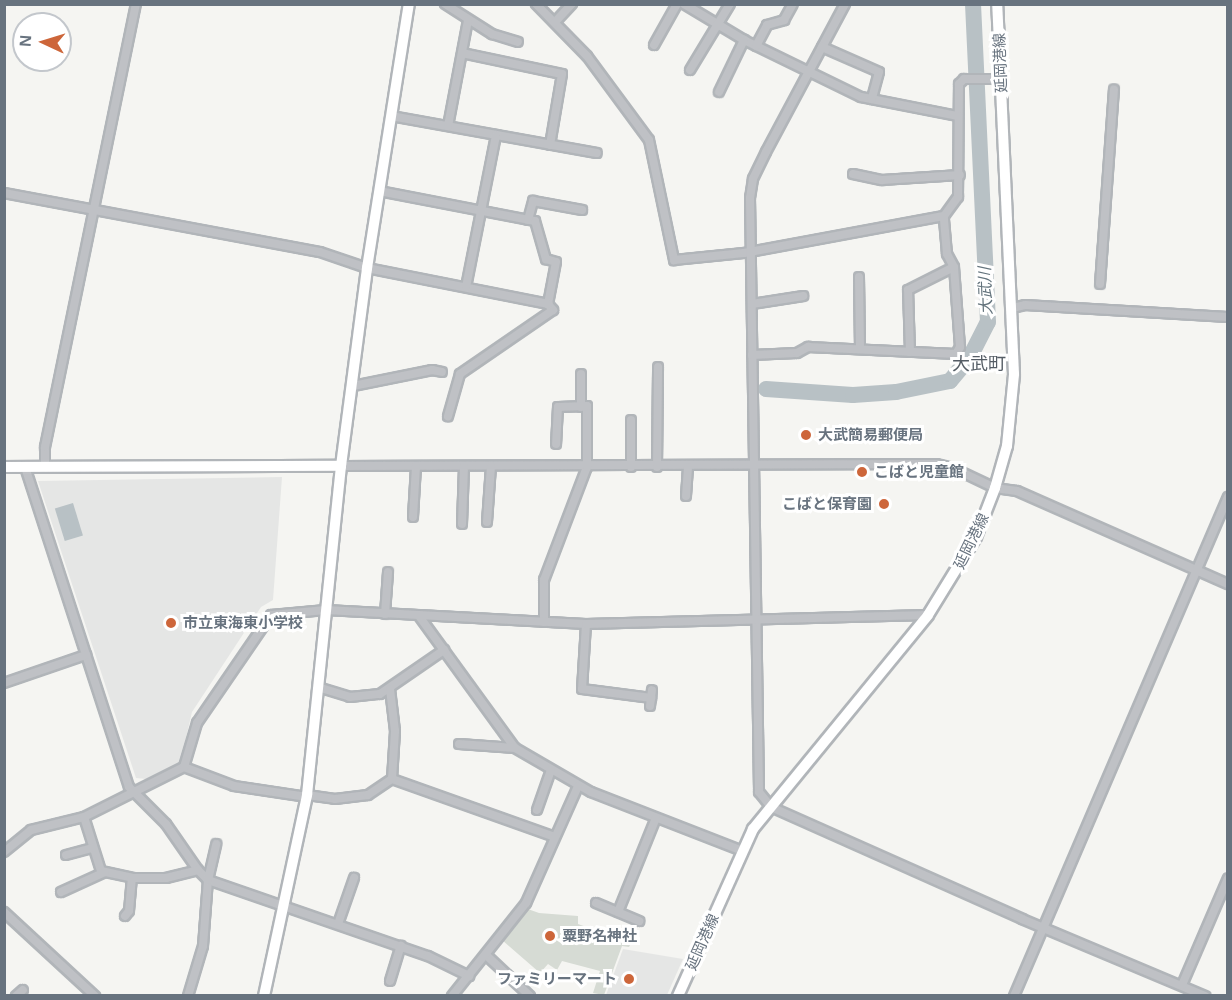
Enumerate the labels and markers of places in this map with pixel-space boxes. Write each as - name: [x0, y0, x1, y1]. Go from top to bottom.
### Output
- place label: 大武簡易郵便局: [818, 426, 923, 444]
- marker: 大武簡易郵便局: [799, 428, 813, 442]
- place label: こばと児童館: [874, 463, 964, 481]
- marker: こばと児童館: [855, 465, 869, 479]
- place label: こばと保育園: [782, 495, 872, 513]
- marker: こばと保育園: [877, 497, 891, 511]
- place label: 市立東海東小学校: [183, 614, 303, 632]
- marker: 市立東海東小学校: [164, 616, 178, 630]
- place label: 粟野名神社: [562, 927, 637, 945]
- marker: 粟野名神社: [543, 929, 557, 943]
- place label: ファミリーマート: [497, 970, 617, 988]
- marker: ファミリーマート: [622, 972, 636, 986]

